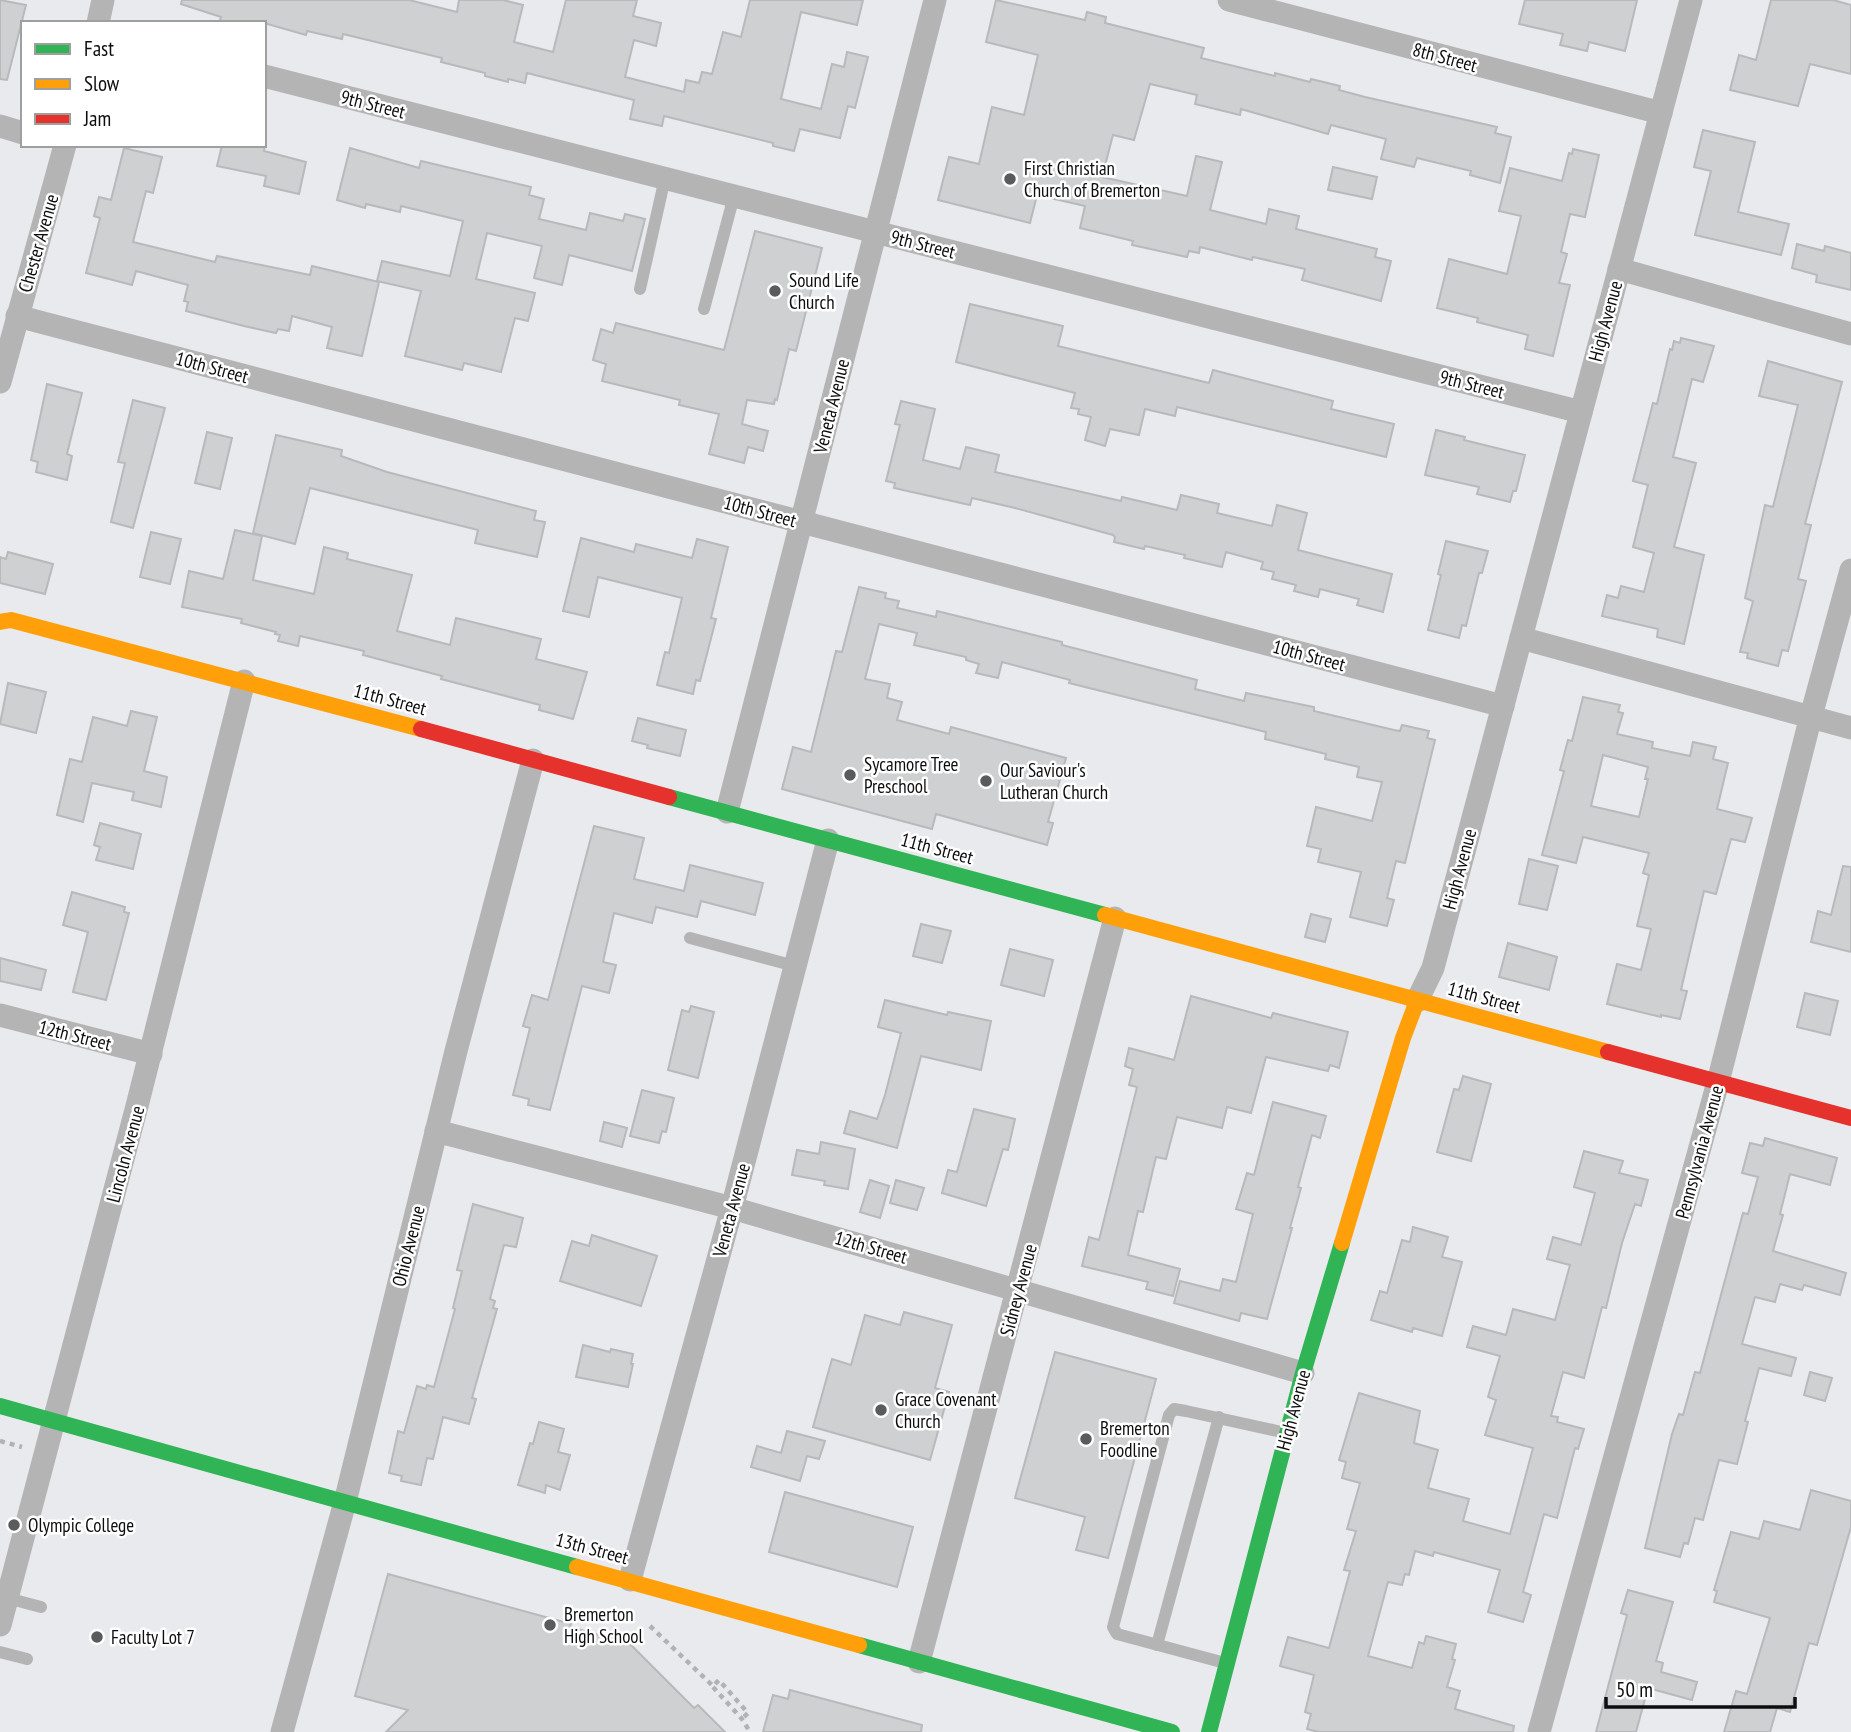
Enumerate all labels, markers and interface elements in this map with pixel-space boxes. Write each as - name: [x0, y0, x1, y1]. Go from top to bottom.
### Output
- legend: [21, 21, 266, 147]
- text: Fast: [84, 35, 114, 62]
- street label: 8th Street: [1410, 37, 1480, 77]
- text: Slow: [84, 70, 120, 97]
- street label: 9th Street: [338, 84, 408, 124]
- text: Jam: [83, 105, 111, 132]
- place label: First Christian Church of Bremerton: [1024, 156, 1160, 202]
- marker: First Christian Church of Bremerton: [1002, 171, 1018, 187]
- street label: Chester Avenue: [13, 191, 63, 295]
- street label: 9th Street: [888, 224, 958, 264]
- place label: Sound Life Church: [789, 268, 859, 314]
- street label: High Avenue: [1583, 278, 1627, 364]
- marker: Sound Life Church: [767, 283, 783, 299]
- street label: 10th Street: [173, 346, 252, 388]
- street label: Veneta Avenue: [807, 356, 854, 457]
- street label: 9th Street: [1437, 364, 1507, 404]
- street label: 10th Street: [721, 490, 800, 532]
- street label: 10th Street: [1270, 634, 1349, 676]
- street label: 11th Street: [351, 678, 430, 720]
- place label: Sycamore Tree Preschool: [864, 752, 959, 798]
- place label: Our Saviour's Lutheran Church: [1000, 758, 1108, 804]
- marker: Sycamore Tree Preschool: [842, 767, 858, 783]
- marker: Our Saviour's Lutheran Church: [978, 773, 994, 789]
- street label: High Avenue: [1437, 826, 1481, 912]
- street label: 11th Street: [898, 827, 977, 869]
- street label: 11th Street: [1445, 976, 1524, 1018]
- street label: 12th Street: [36, 1014, 115, 1056]
- street label: Pennsylvania Avenue: [1670, 1083, 1728, 1221]
- street label: Lincoln Avenue: [101, 1103, 149, 1205]
- street label: Veneta Avenue: [707, 1160, 755, 1261]
- street label: Ohio Avenue: [386, 1203, 430, 1289]
- street label: 12th Street: [832, 1225, 911, 1269]
- street label: Sidney Avenue: [994, 1241, 1042, 1339]
- street label: High Avenue: [1271, 1367, 1315, 1453]
- place label: Grace Covenant Church: [895, 1387, 997, 1433]
- marker: Grace Covenant Church: [873, 1402, 889, 1418]
- place label: Bremerton Foodline: [1100, 1416, 1170, 1462]
- marker: Bremerton Foodline: [1078, 1431, 1094, 1447]
- place label: Olympic College: [28, 1513, 134, 1537]
- marker: Olympic College: [6, 1517, 22, 1533]
- street label: 13th Street: [553, 1527, 632, 1569]
- place label: Bremerton High School: [564, 1602, 644, 1648]
- marker: Bremerton High School: [542, 1617, 558, 1633]
- place label: Faculty Lot 7: [111, 1625, 195, 1649]
- marker: Faculty Lot 7: [89, 1629, 105, 1645]
- scale bar: [1606, 1666, 1795, 1710]
- text: 50 m: [1616, 1676, 1653, 1703]

